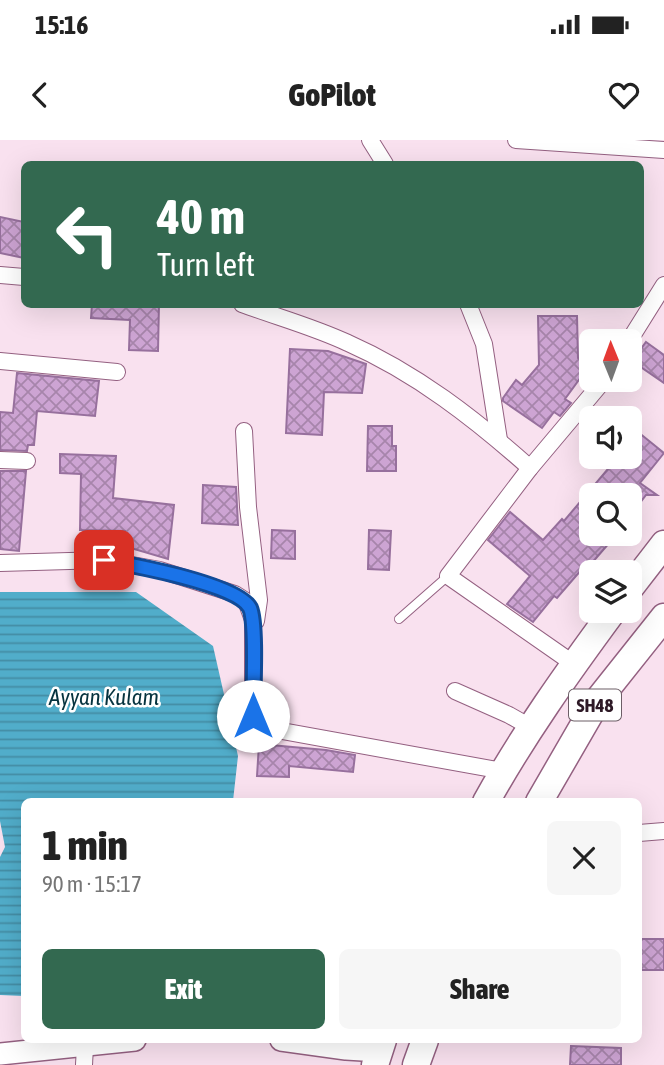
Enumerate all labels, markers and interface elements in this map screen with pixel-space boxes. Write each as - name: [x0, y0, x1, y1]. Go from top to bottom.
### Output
- text: 15:16: [35, 10, 89, 40]
- icon: back: [21, 76, 59, 114]
- text: GoPilot: [288, 76, 376, 113]
- icon: heart: [605, 76, 643, 114]
- text: 40 m: [157, 188, 245, 244]
- icon: left: [42, 189, 133, 280]
- text: Turn left: [157, 246, 255, 283]
- north arrow: [579, 329, 642, 392]
- map controls: [579, 329, 642, 623]
- button: sound: [579, 406, 642, 469]
- button: search: [579, 483, 642, 546]
- pin: [74, 530, 134, 590]
- icon: arrive: [85, 541, 123, 579]
- button: layers: [579, 560, 642, 623]
- position arrow: [216, 679, 290, 753]
- water label: Ayyan Kulam: [48, 684, 159, 710]
- road number: SH48: [569, 690, 621, 720]
- text: 1 min: [42, 821, 128, 869]
- button: close: [547, 821, 621, 895]
- text: 90 m · 15:17: [42, 871, 142, 897]
- button: Exit: [42, 949, 325, 1029]
- button: Share: [339, 949, 621, 1029]

